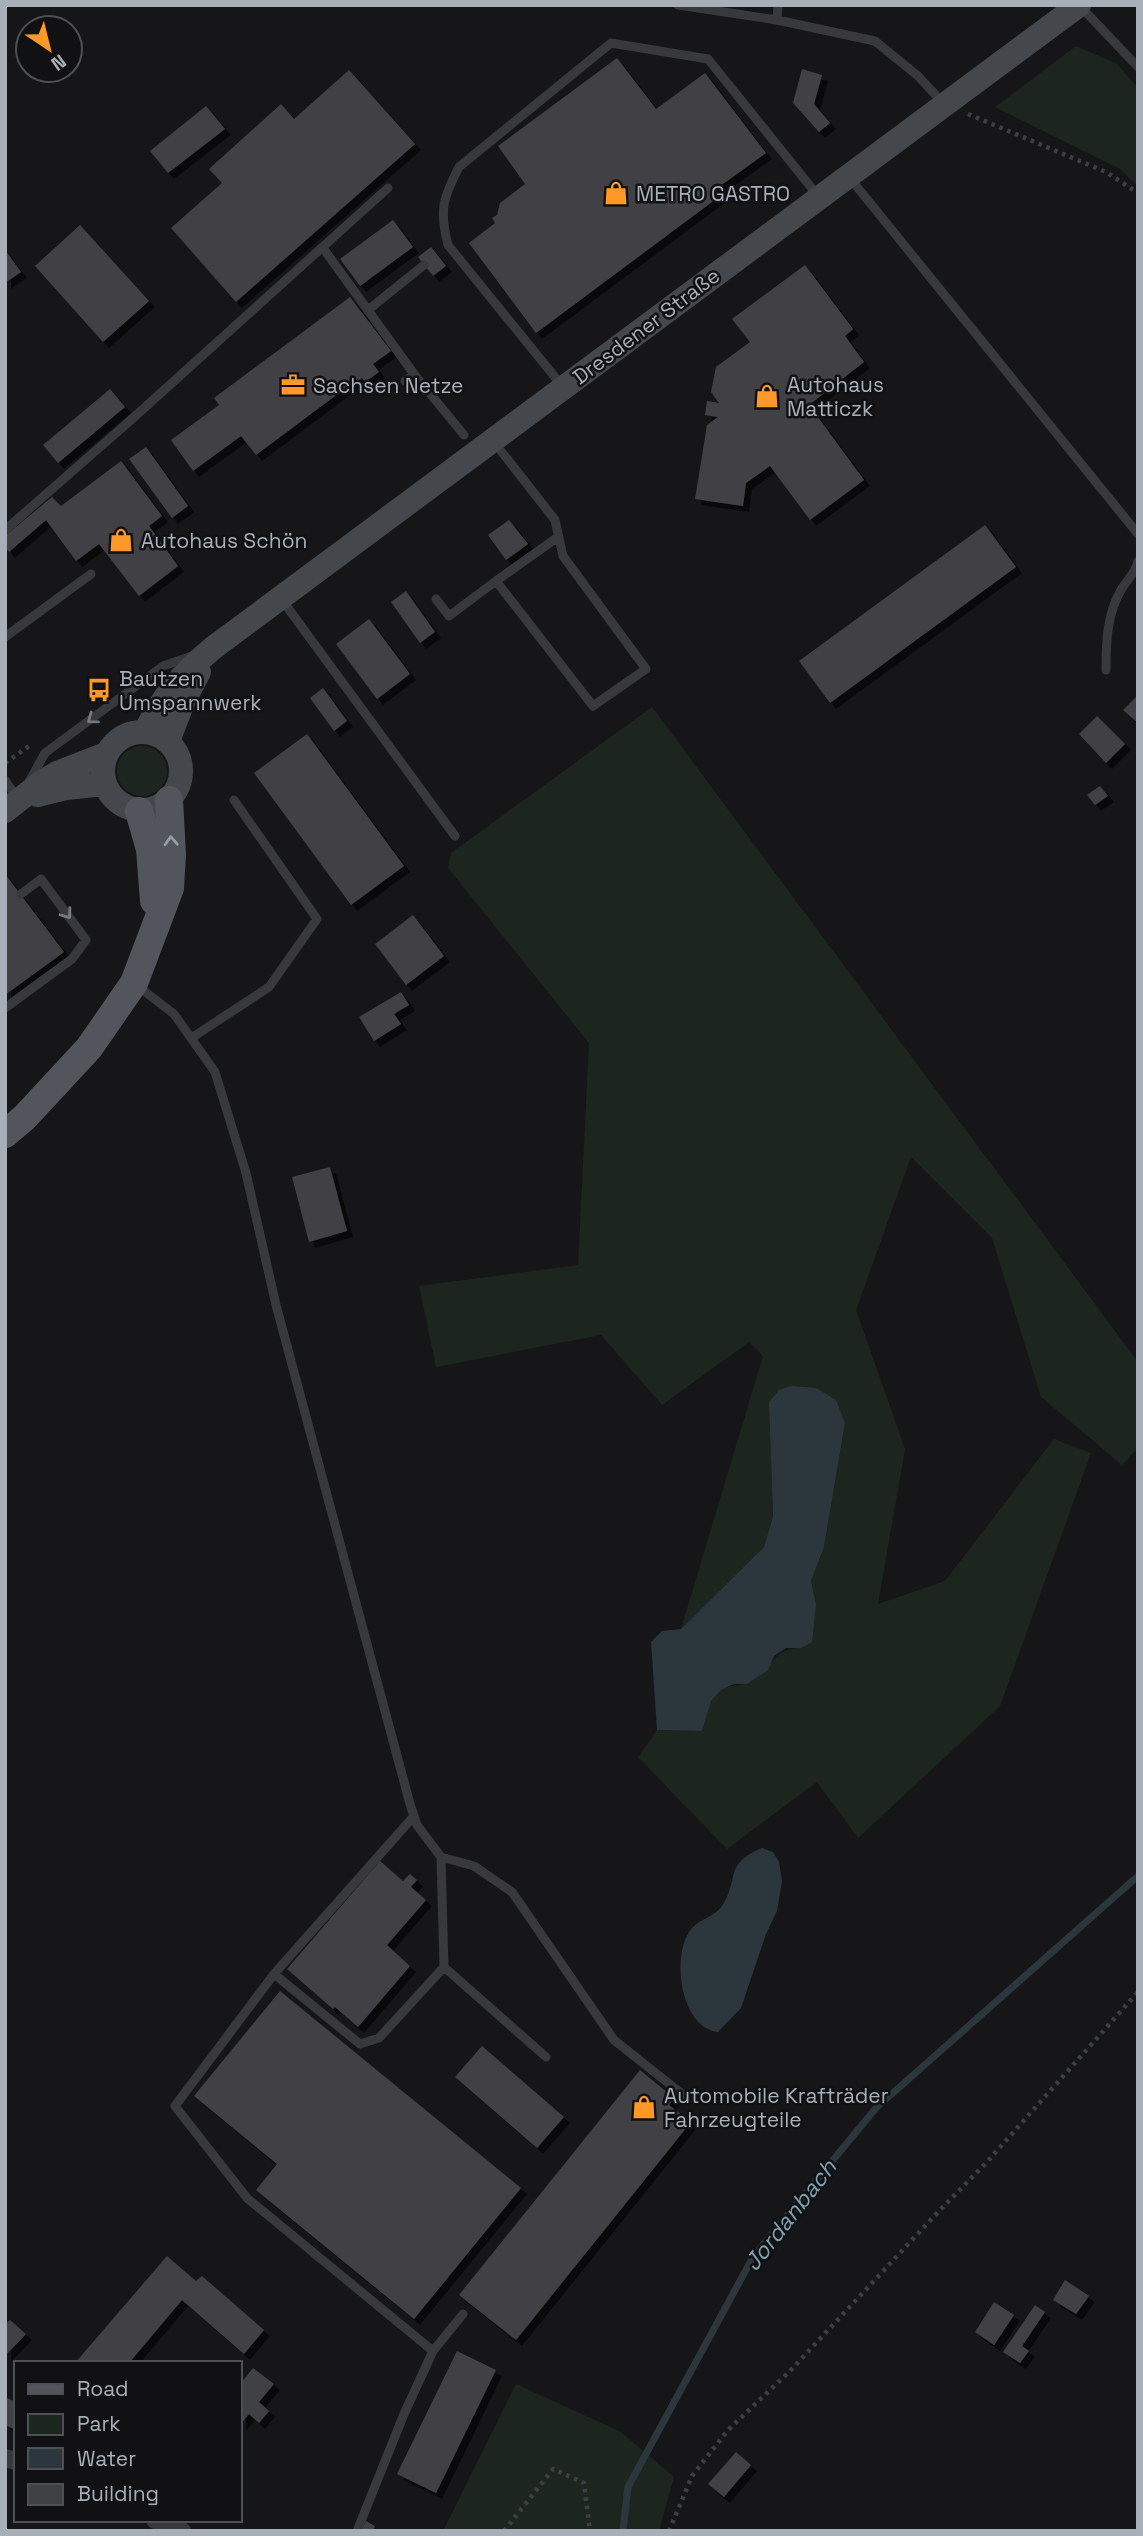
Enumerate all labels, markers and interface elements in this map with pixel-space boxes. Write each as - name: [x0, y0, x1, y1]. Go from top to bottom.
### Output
- north arrow: [14, 14, 84, 84]
- text: N: [46, 49, 71, 76]
- shop icon: METRO GASTRO: [602, 179, 630, 207]
- place label: METRO GASTRO: [636, 180, 790, 207]
- street label: Dresdener Straße: [567, 262, 725, 390]
- office icon: Sachsen Netze: [279, 371, 307, 399]
- place label: Autohaus Matticzk: [787, 371, 884, 422]
- place label: Sachsen Netze: [313, 372, 463, 399]
- shop icon: Autohaus Matticzk: [753, 382, 781, 410]
- shop icon: Autohaus Schön: [107, 526, 135, 554]
- place label: Autohaus Schön: [141, 527, 307, 554]
- place label: Bautzen Umspannwerk: [119, 665, 262, 716]
- bus stop icon: Bautzen Umspannwerk: [85, 676, 113, 704]
- one-way arrow: [87, 710, 100, 723]
- one-way arrow: [164, 835, 179, 846]
- one-way arrow: [59, 906, 71, 919]
- place label: Automobile Krafträder Fahrzeugteile: [664, 2082, 889, 2133]
- shop icon: Automobile Krafträder Fahrzeugteile: [630, 2093, 658, 2121]
- water label: Jordanbach: [737, 2153, 843, 2277]
- legend: [14, 2361, 242, 2522]
- text: Road: [77, 2375, 129, 2402]
- text: Park: [77, 2410, 121, 2437]
- text: Water: [77, 2445, 136, 2472]
- text: Building: [77, 2480, 159, 2507]

